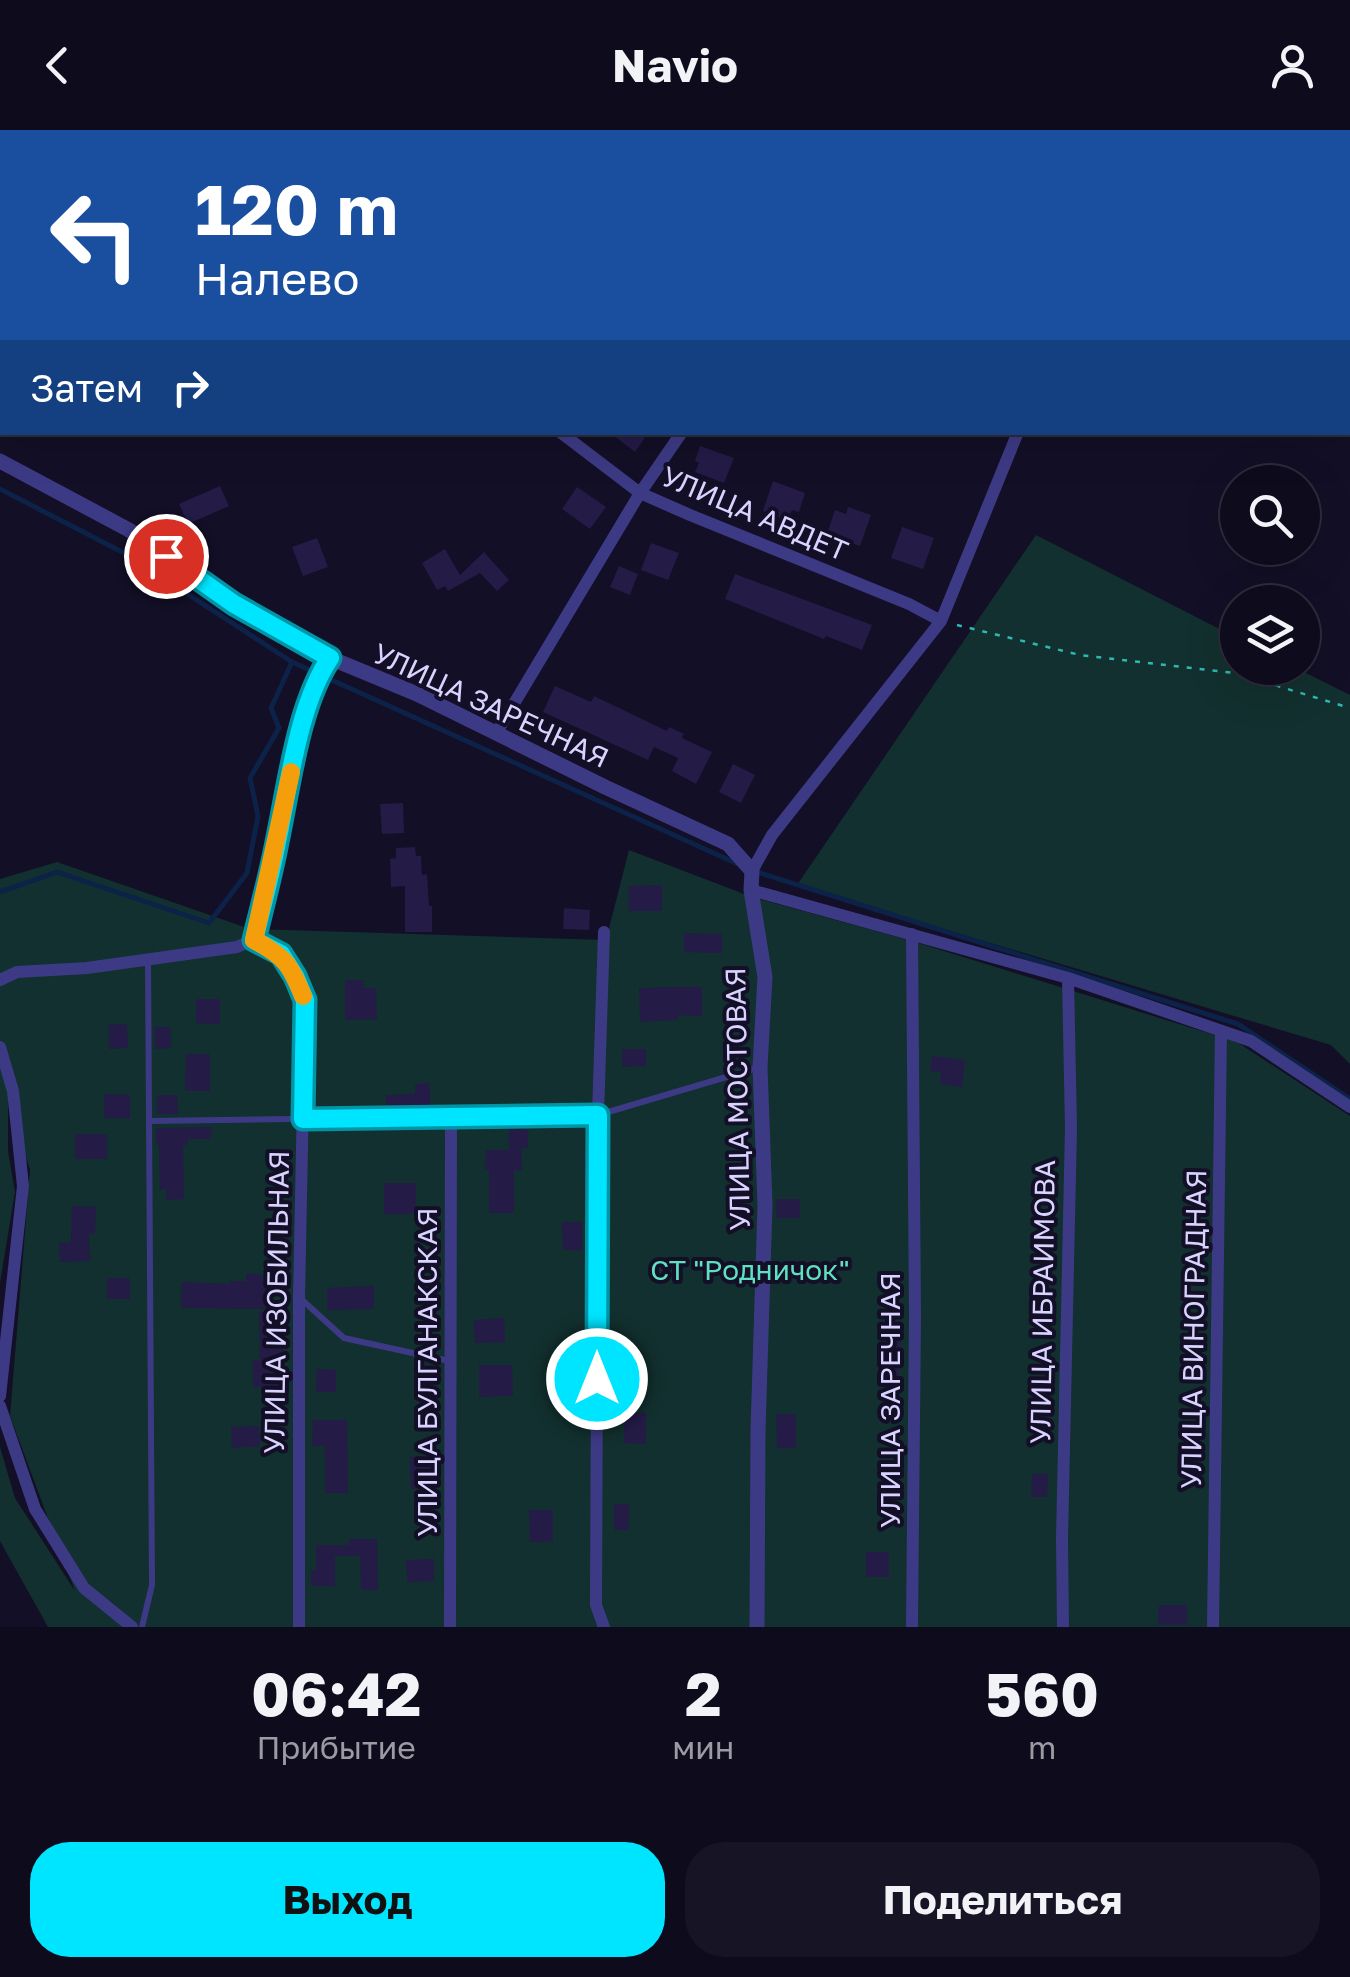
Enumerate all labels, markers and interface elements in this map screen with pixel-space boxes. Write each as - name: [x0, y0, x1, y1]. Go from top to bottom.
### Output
- icon: back: [30, 38, 85, 93]
- text: Navio: [612, 38, 738, 92]
- icon: person: [1265, 38, 1320, 93]
- text: 120 m: [195, 166, 398, 250]
- icon: left: [30, 170, 160, 300]
- text: Налево: [195, 251, 359, 305]
- icon: right: [163, 360, 218, 415]
- text: Затем: [30, 365, 143, 410]
- street label: УЛИЦА АВДЕТ: [657, 459, 853, 567]
- map controls: [1220, 465, 1320, 685]
- button: search: [1220, 465, 1320, 565]
- pin: [124, 514, 209, 599]
- icon: arrive: [139, 529, 194, 584]
- button: layers: [1220, 585, 1320, 685]
- street label: УЛИЦА ЗАРЕЧНАЯ: [368, 636, 614, 774]
- street label: УЛИЦА МОСТОВАЯ: [718, 967, 756, 1231]
- street label: УЛИЦА ИЗОБИЛЬНАЯ: [257, 1150, 295, 1454]
- street label: УЛИЦА ИБРАИМОВА: [1023, 1159, 1061, 1444]
- street label: УЛИЦА ВИНОГРАДНАЯ: [1174, 1169, 1212, 1489]
- street label: УЛИЦА БУЛГАНАКСКАЯ: [410, 1207, 443, 1537]
- park label: СТ "Родничок": [650, 1253, 850, 1286]
- street label: УЛИЦА ЗАРЕЧНАЯ: [873, 1272, 906, 1528]
- position arrow: [545, 1327, 649, 1431]
- text: 06:42: [251, 1657, 421, 1729]
- text: 2: [685, 1657, 722, 1729]
- text: 560: [985, 1657, 1099, 1729]
- text: Прибытие: [256, 1728, 416, 1766]
- text: мин: [672, 1728, 734, 1766]
- text: m: [1028, 1728, 1056, 1766]
- button: Выход: [30, 1842, 665, 1957]
- button: Поделиться: [685, 1842, 1320, 1957]

